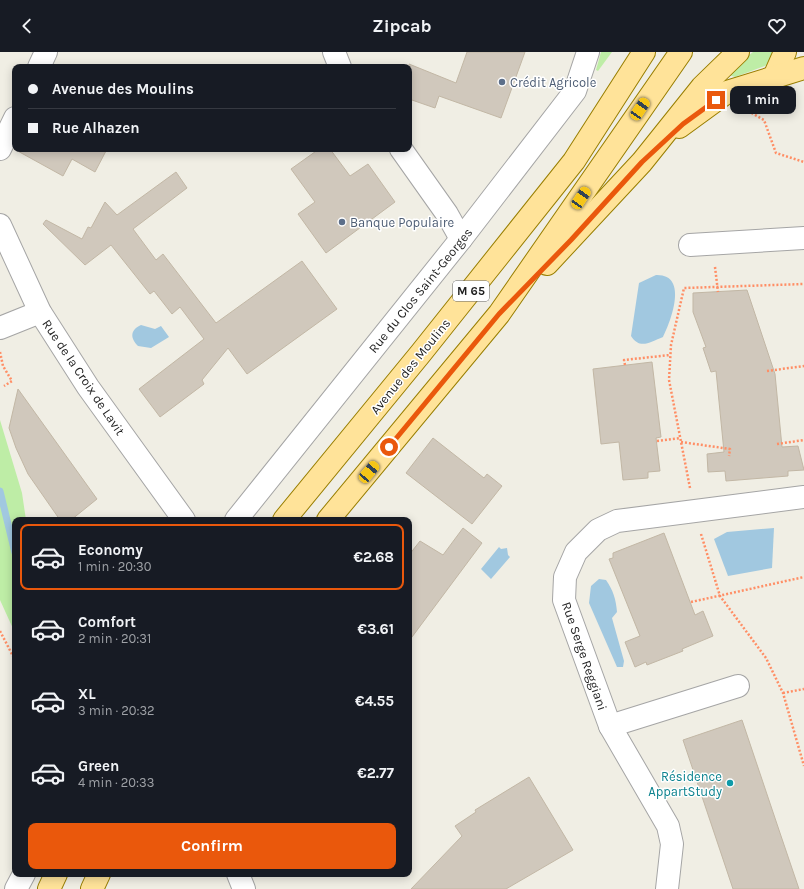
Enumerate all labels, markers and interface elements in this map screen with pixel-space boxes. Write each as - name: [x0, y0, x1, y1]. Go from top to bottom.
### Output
- icon: back: [16, 15, 38, 37]
- text: Zipcab: [372, 15, 432, 37]
- icon: heart: [766, 15, 788, 37]
- place label: Crédit Agricole: [510, 75, 597, 90]
- marker: Crédit Agricole: [497, 77, 507, 87]
- text: Avenue des Moulins: [52, 80, 194, 98]
- callout: 1 min: [730, 86, 796, 114]
- route end: [707, 91, 725, 109]
- text: 1 min: [747, 92, 779, 107]
- car: [628, 96, 652, 122]
- text: Rue Alhazen: [52, 119, 140, 137]
- car: [569, 185, 593, 211]
- place label: Banque Populaire: [350, 215, 454, 231]
- marker: Banque Populaire: [337, 217, 347, 227]
- street label: Rue du Clos Saint-Georges: [365, 225, 476, 356]
- road number: M 65: [453, 281, 489, 301]
- street label: Avenue des Moulins: [367, 315, 454, 417]
- street label: Rue de la Croix de Lavit: [39, 317, 128, 438]
- route start: [380, 438, 398, 456]
- car: [357, 459, 381, 485]
- icon: car: [30, 539, 66, 575]
- text: Economy: [78, 541, 143, 559]
- text: €2.68: [353, 548, 394, 566]
- text: 1 min · 20:30: [78, 559, 151, 574]
- street label: Rue Serge Reggiani: [559, 600, 610, 712]
- icon: car: [30, 611, 66, 647]
- text: Comfort: [78, 613, 136, 631]
- text: €3.61: [357, 620, 394, 638]
- text: 2 min · 20:31: [78, 631, 151, 646]
- icon: car: [30, 683, 66, 719]
- text: XL: [78, 685, 96, 703]
- text: €4.55: [355, 692, 394, 710]
- text: 3 min · 20:32: [78, 703, 155, 718]
- icon: car: [30, 755, 66, 791]
- text: Green: [78, 757, 119, 775]
- text: €2.77: [357, 764, 394, 782]
- place label: Résidence AppartStudy: [648, 769, 722, 799]
- text: 4 min · 20:33: [78, 775, 154, 790]
- marker: Résidence AppartStudy: [725, 778, 735, 788]
- button: Confirm: [28, 823, 396, 869]

